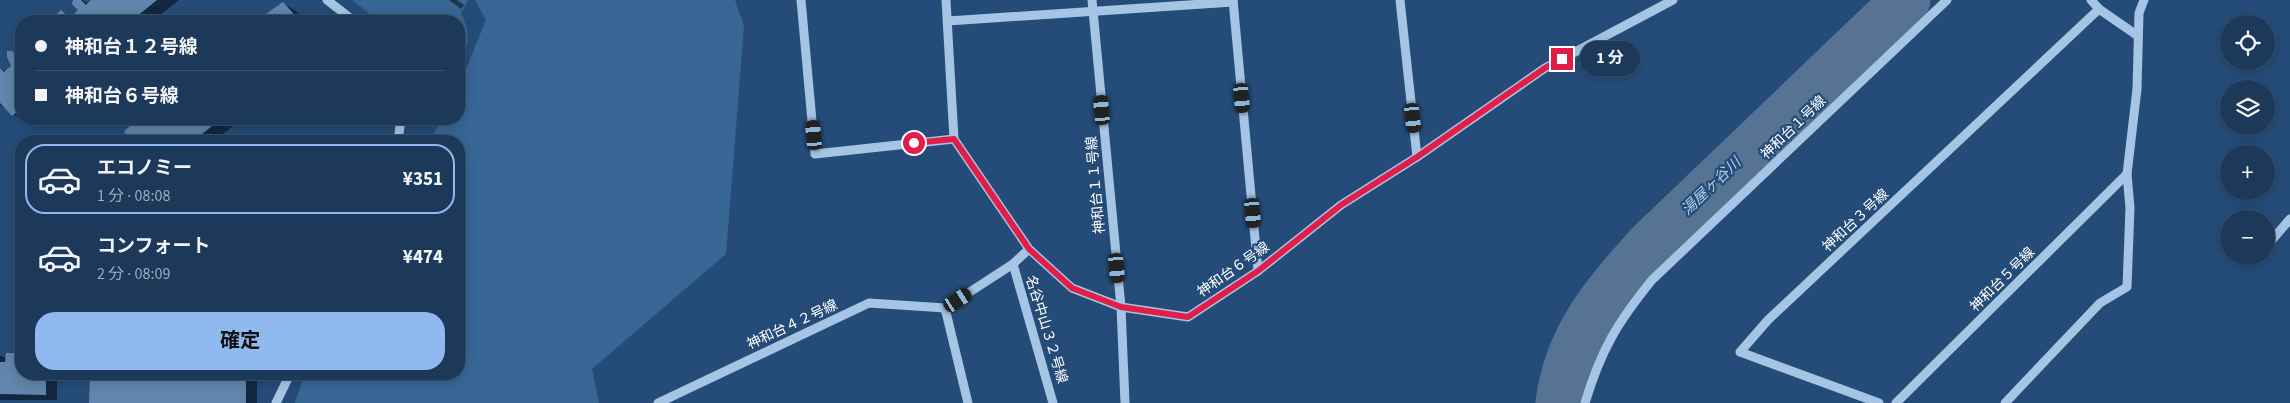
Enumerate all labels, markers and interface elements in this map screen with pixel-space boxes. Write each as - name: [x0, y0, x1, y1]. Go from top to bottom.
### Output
- map controls: [2220, 15, 2275, 265]
- button: locate: [2220, 15, 2275, 70]
- text: 神和台１２号線: [65, 34, 198, 61]
- callout: 1 分: [1580, 42, 1640, 76]
- text: 1 分: [1596, 47, 1624, 69]
- route end: [1551, 48, 1573, 70]
- button: layers: [2220, 80, 2275, 135]
- car: [1233, 82, 1250, 114]
- text: 神和台６号線: [65, 83, 179, 110]
- street label: 神和台１号線: [1757, 91, 1831, 164]
- car: [1093, 94, 1110, 126]
- car: [1403, 102, 1422, 134]
- car: [805, 119, 822, 151]
- route start: [903, 132, 925, 154]
- street label: 神和台１１号線: [1082, 135, 1110, 235]
- button: +: [2220, 145, 2275, 200]
- water label: 湯屋ヶ谷川: [1677, 151, 1747, 220]
- text: エコノミー: [97, 155, 192, 182]
- icon: car: [37, 157, 82, 202]
- text: ¥351: [403, 166, 443, 193]
- text: 1 分 · 08:08: [97, 185, 170, 207]
- street label: 神和台３号線: [1818, 185, 1893, 257]
- car: [1244, 197, 1261, 229]
- button: −: [2220, 210, 2275, 265]
- text: コンフォート: [97, 233, 210, 260]
- icon: car: [37, 235, 82, 280]
- street label: 神和台６号線: [1193, 238, 1274, 302]
- street label: 神和台５号線: [1966, 243, 2039, 316]
- text: ¥474: [403, 244, 443, 271]
- car: [1108, 252, 1125, 284]
- text: 2 分 · 08:09: [97, 263, 170, 285]
- street label: 名谷中山３２号線: [1020, 273, 1072, 386]
- car: [941, 286, 974, 314]
- street label: 神和台４２号線: [744, 295, 841, 355]
- button: 確定: [35, 312, 445, 370]

